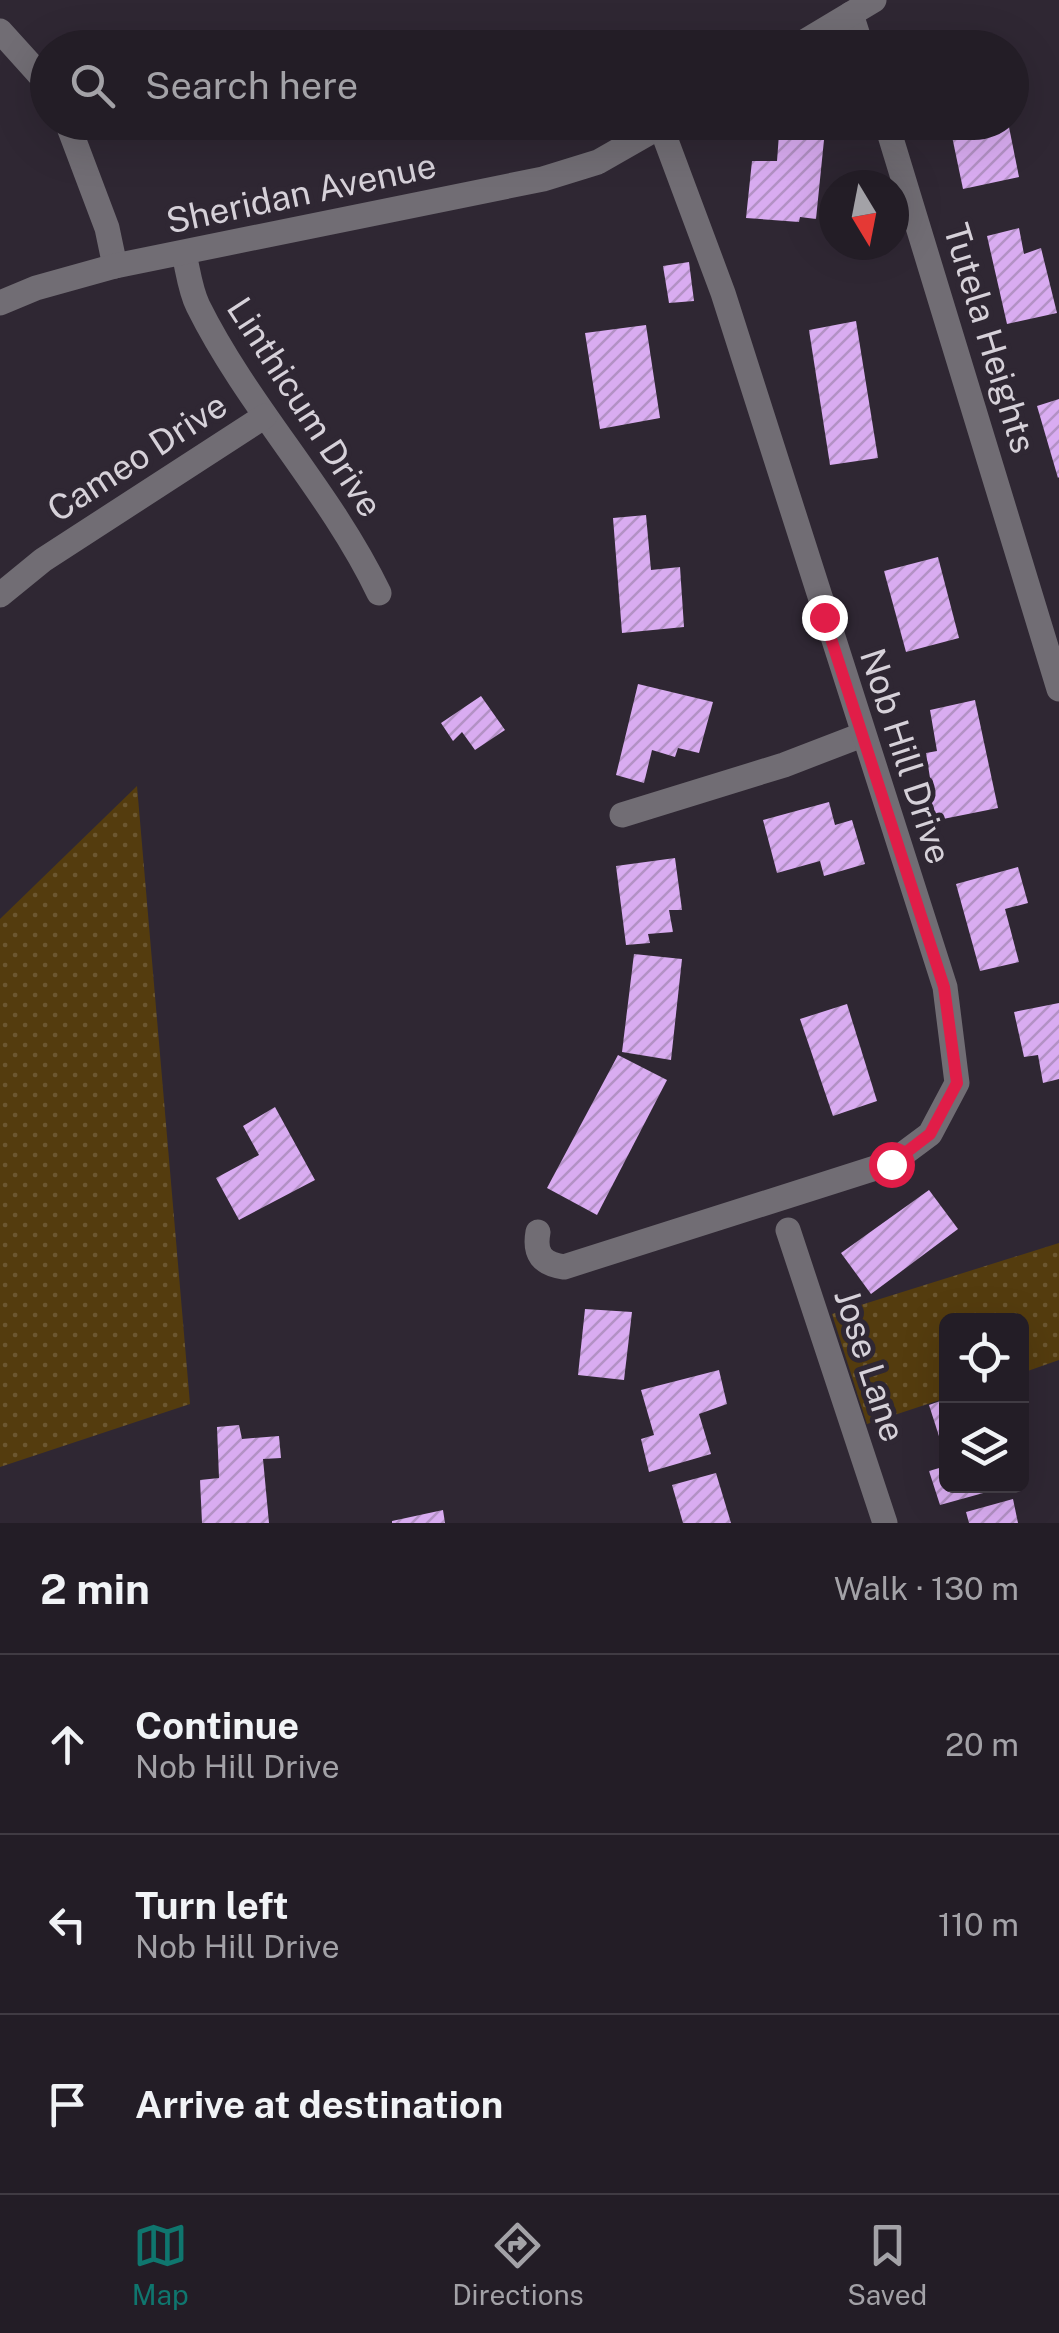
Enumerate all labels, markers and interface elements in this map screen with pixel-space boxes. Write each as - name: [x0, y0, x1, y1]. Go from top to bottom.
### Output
- search box: [30, 30, 1029, 140]
- icon: search: [65, 58, 120, 113]
- text: Search here: [145, 63, 358, 108]
- street label: Sheridan Avenue: [162, 144, 440, 242]
- north arrow: [819, 170, 909, 260]
- street label: Tutela Heights: [936, 218, 1044, 458]
- street label: Linthicum Drive: [219, 290, 391, 524]
- street label: Cameo Drive: [40, 384, 234, 530]
- route end: [802, 595, 848, 641]
- street label: Nob Hill Drive: [852, 643, 960, 869]
- route start: [869, 1142, 915, 1188]
- street label: Jose Lane: [826, 1283, 914, 1447]
- map controls: [939, 1313, 1029, 1493]
- button: locate: [939, 1313, 1029, 1403]
- button: layers: [939, 1403, 1029, 1493]
- text: 2 min: [40, 1564, 150, 1613]
- text: Walk · 130 m: [834, 1570, 1019, 1607]
- text: Continue: [135, 1703, 299, 1748]
- icon: ahead: [40, 1717, 95, 1772]
- text: 20 m: [945, 1726, 1019, 1763]
- text: Nob Hill Drive: [135, 1748, 340, 1785]
- text: Turn left: [135, 1883, 289, 1928]
- icon: left: [40, 1897, 95, 1952]
- text: 110 m: [938, 1906, 1019, 1943]
- text: Nob Hill Drive: [135, 1928, 340, 1965]
- icon: arrive: [40, 2077, 95, 2132]
- text: Arrive at destination: [135, 2082, 503, 2127]
- tab: Map: [132, 2218, 189, 2311]
- tab: Directions: [452, 2218, 584, 2311]
- tab: Saved: [847, 2218, 927, 2311]

